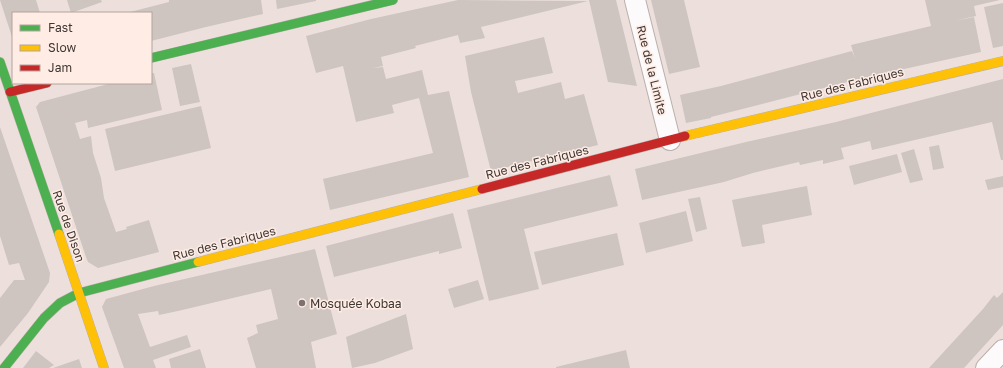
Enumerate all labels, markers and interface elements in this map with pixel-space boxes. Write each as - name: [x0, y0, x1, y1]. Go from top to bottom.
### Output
- legend: [12, 12, 152, 84]
- text: Fast: [48, 20, 73, 35]
- street label: Rue de la Limite: [634, 24, 670, 116]
- text: Slow: [48, 40, 76, 55]
- text: Jam: [48, 60, 72, 75]
- street label: Rue des Fabriques: [799, 64, 905, 104]
- street label: Rue des Fabriques: [484, 142, 590, 182]
- street label: Rue de Dison: [50, 188, 88, 264]
- street label: Rue des Fabriques: [171, 223, 277, 263]
- place label: Mosquée Kobaa: [310, 296, 402, 311]
- marker: Mosquée Kobaa: [297, 298, 307, 308]

